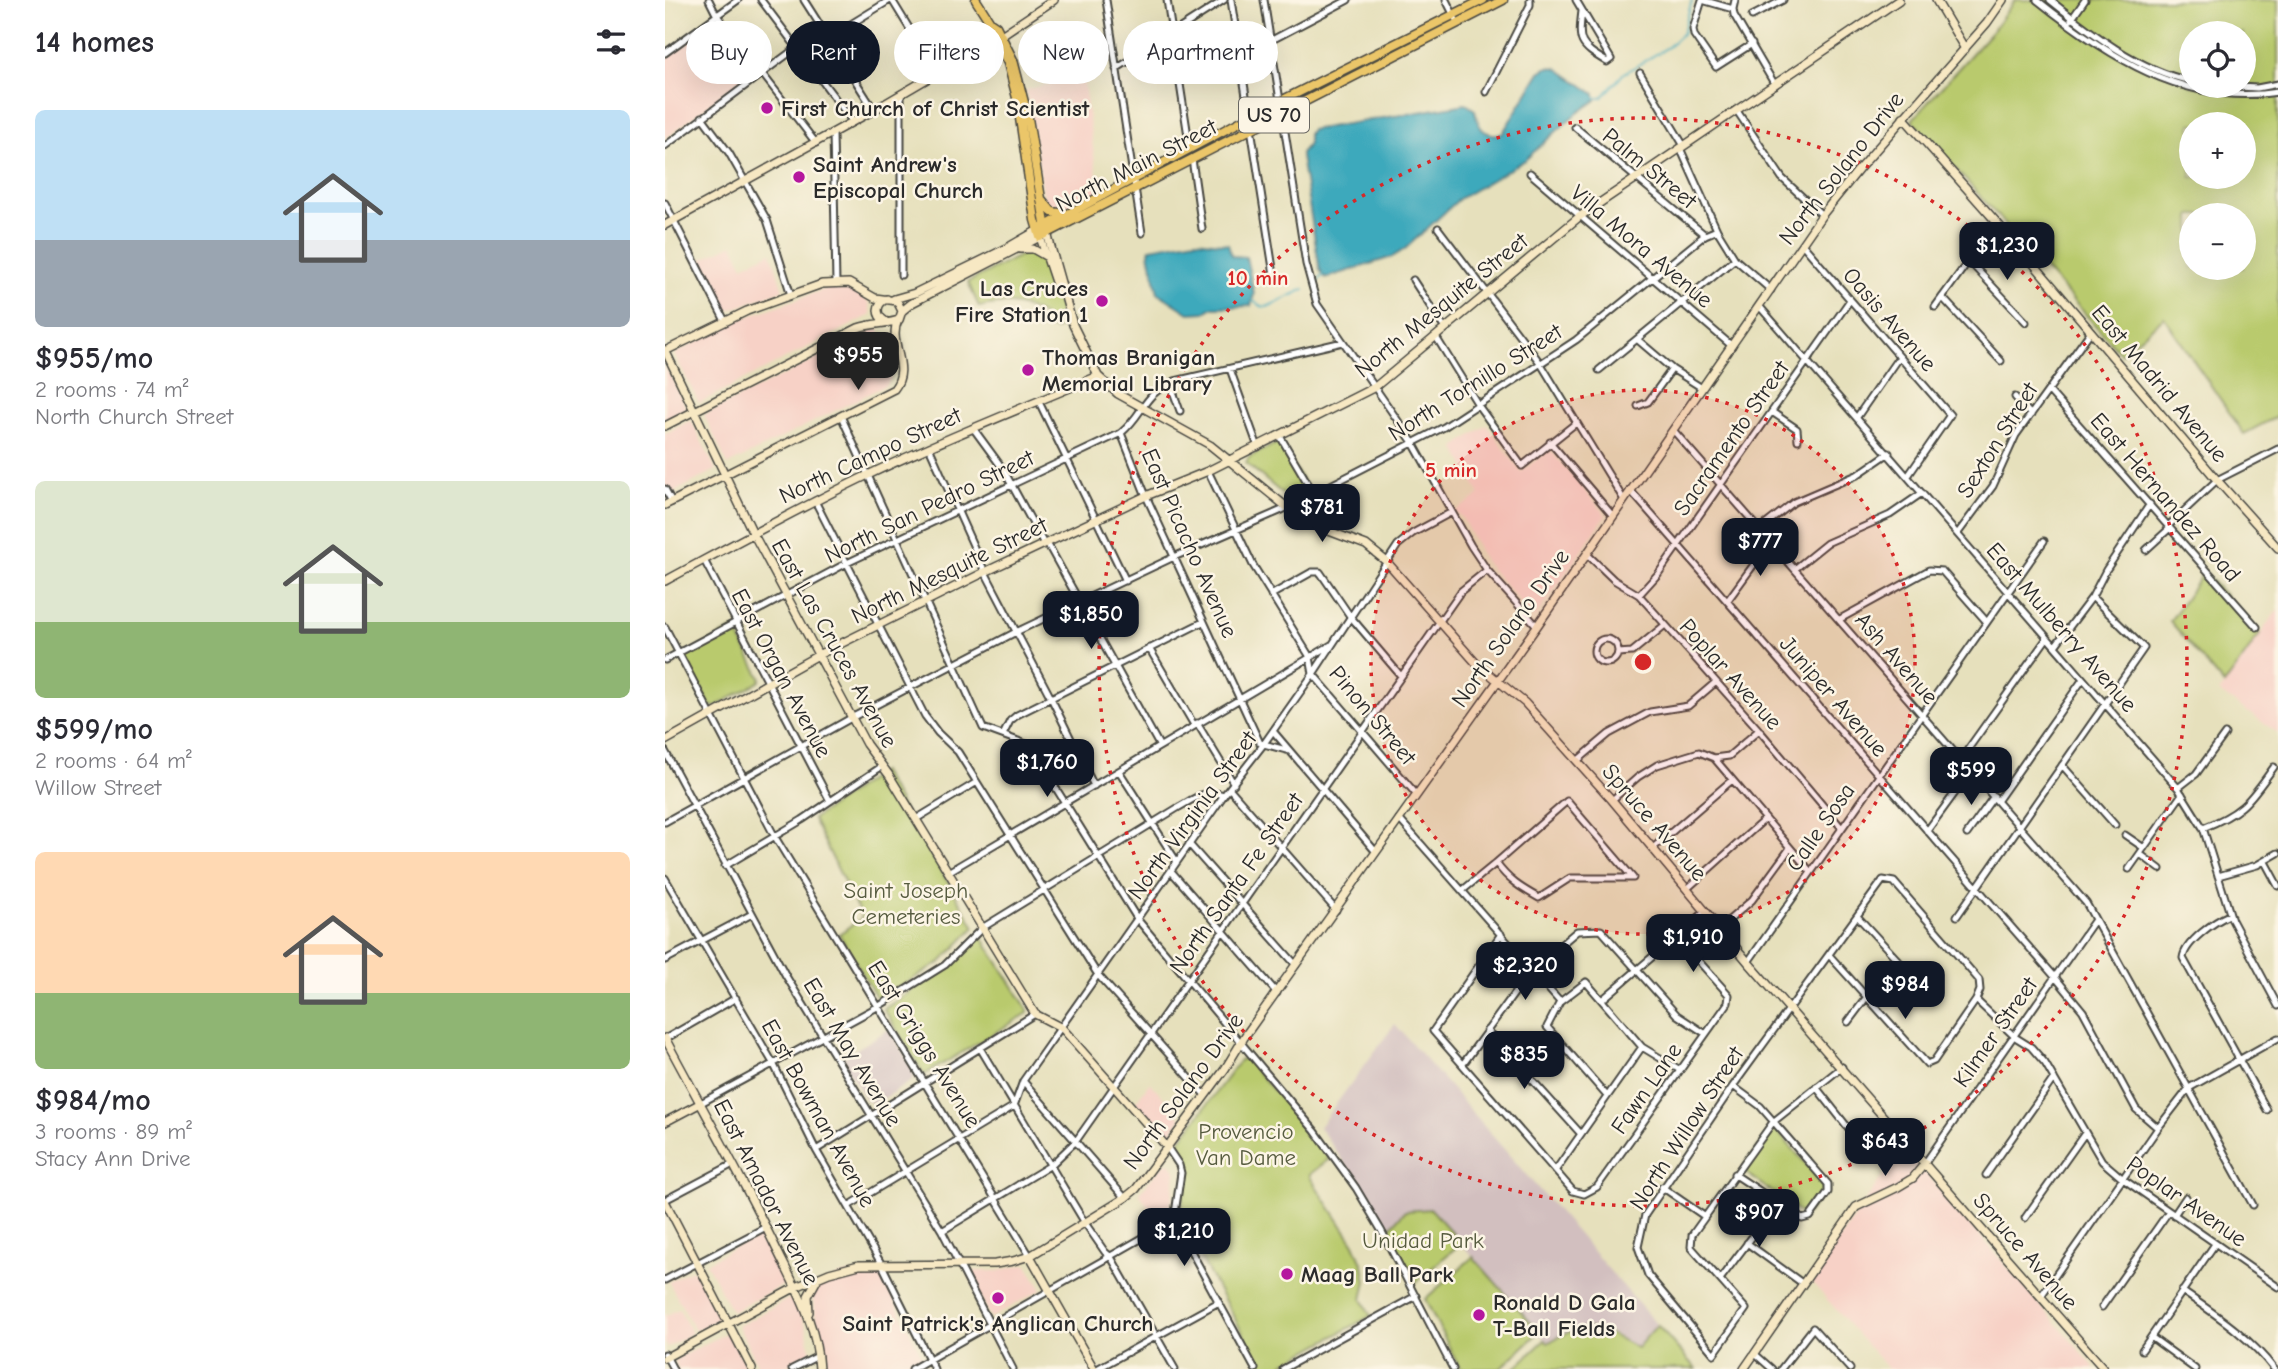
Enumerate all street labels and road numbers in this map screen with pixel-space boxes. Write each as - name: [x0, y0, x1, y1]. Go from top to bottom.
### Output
- street label: North Solano Drive: [1773, 86, 1910, 250]
- road number: US 70: [1239, 97, 1309, 132]
- street label: North Main Street: [1051, 113, 1223, 218]
- street label: Palm Street: [1597, 122, 1703, 215]
- street label: Villa Mora Avenue: [1565, 179, 1718, 314]
- street label: North Mesquite Street: [1349, 226, 1534, 383]
- street label: Oasis Avenue: [1837, 262, 1942, 377]
- street label: East Madrid Avenue: [2086, 299, 2233, 468]
- street label: North Tornillo Street: [1383, 317, 1568, 447]
- street label: Sacramento Street: [1668, 354, 1796, 521]
- street label: Sexton Street: [1951, 376, 2044, 503]
- street label: North Campo Street: [775, 401, 967, 509]
- street label: East Hernandez Road: [2085, 407, 2246, 587]
- street label: North San Pedro Street: [820, 443, 1040, 569]
- street label: East Picacho Avenue: [1136, 445, 1243, 642]
- street label: North Mesquite Street: [847, 511, 1053, 630]
- street label: East Las Cruces Avenue: [766, 534, 903, 752]
- street label: East Mulberry Avenue: [1981, 537, 2143, 718]
- street label: North Solano Drive: [1446, 544, 1575, 713]
- street label: East Organ Avenue: [726, 584, 837, 762]
- street label: Ash Avenue: [1849, 607, 1944, 710]
- street label: Poplar Avenue: [1674, 613, 1788, 735]
- street label: Juniper Avenue: [1774, 631, 1893, 762]
- street label: Pinon Street: [1323, 660, 1423, 771]
- street label: North Virginia Street: [1122, 725, 1263, 905]
- street label: Spruce Avenue: [1597, 758, 1713, 886]
- street label: Calle Sosa: [1780, 778, 1861, 877]
- street label: North Santa Fe Street: [1164, 787, 1310, 979]
- street label: East Griggs Avenue: [862, 956, 987, 1133]
- street label: Kilmer Street: [1948, 971, 2044, 1092]
- street label: East May Avenue: [798, 973, 908, 1132]
- street label: North Solano Drive: [1118, 1008, 1249, 1175]
- street label: East Bowman Avenue: [756, 1014, 881, 1212]
- street label: Fawn Lane: [1605, 1037, 1688, 1139]
- street label: North Willow Street: [1624, 1040, 1750, 1215]
- street label: East Amador Avenue: [708, 1095, 825, 1290]
- street label: Poplar Avenue: [2122, 1150, 2252, 1253]
- street label: Spruce Avenue: [1968, 1187, 2084, 1315]

